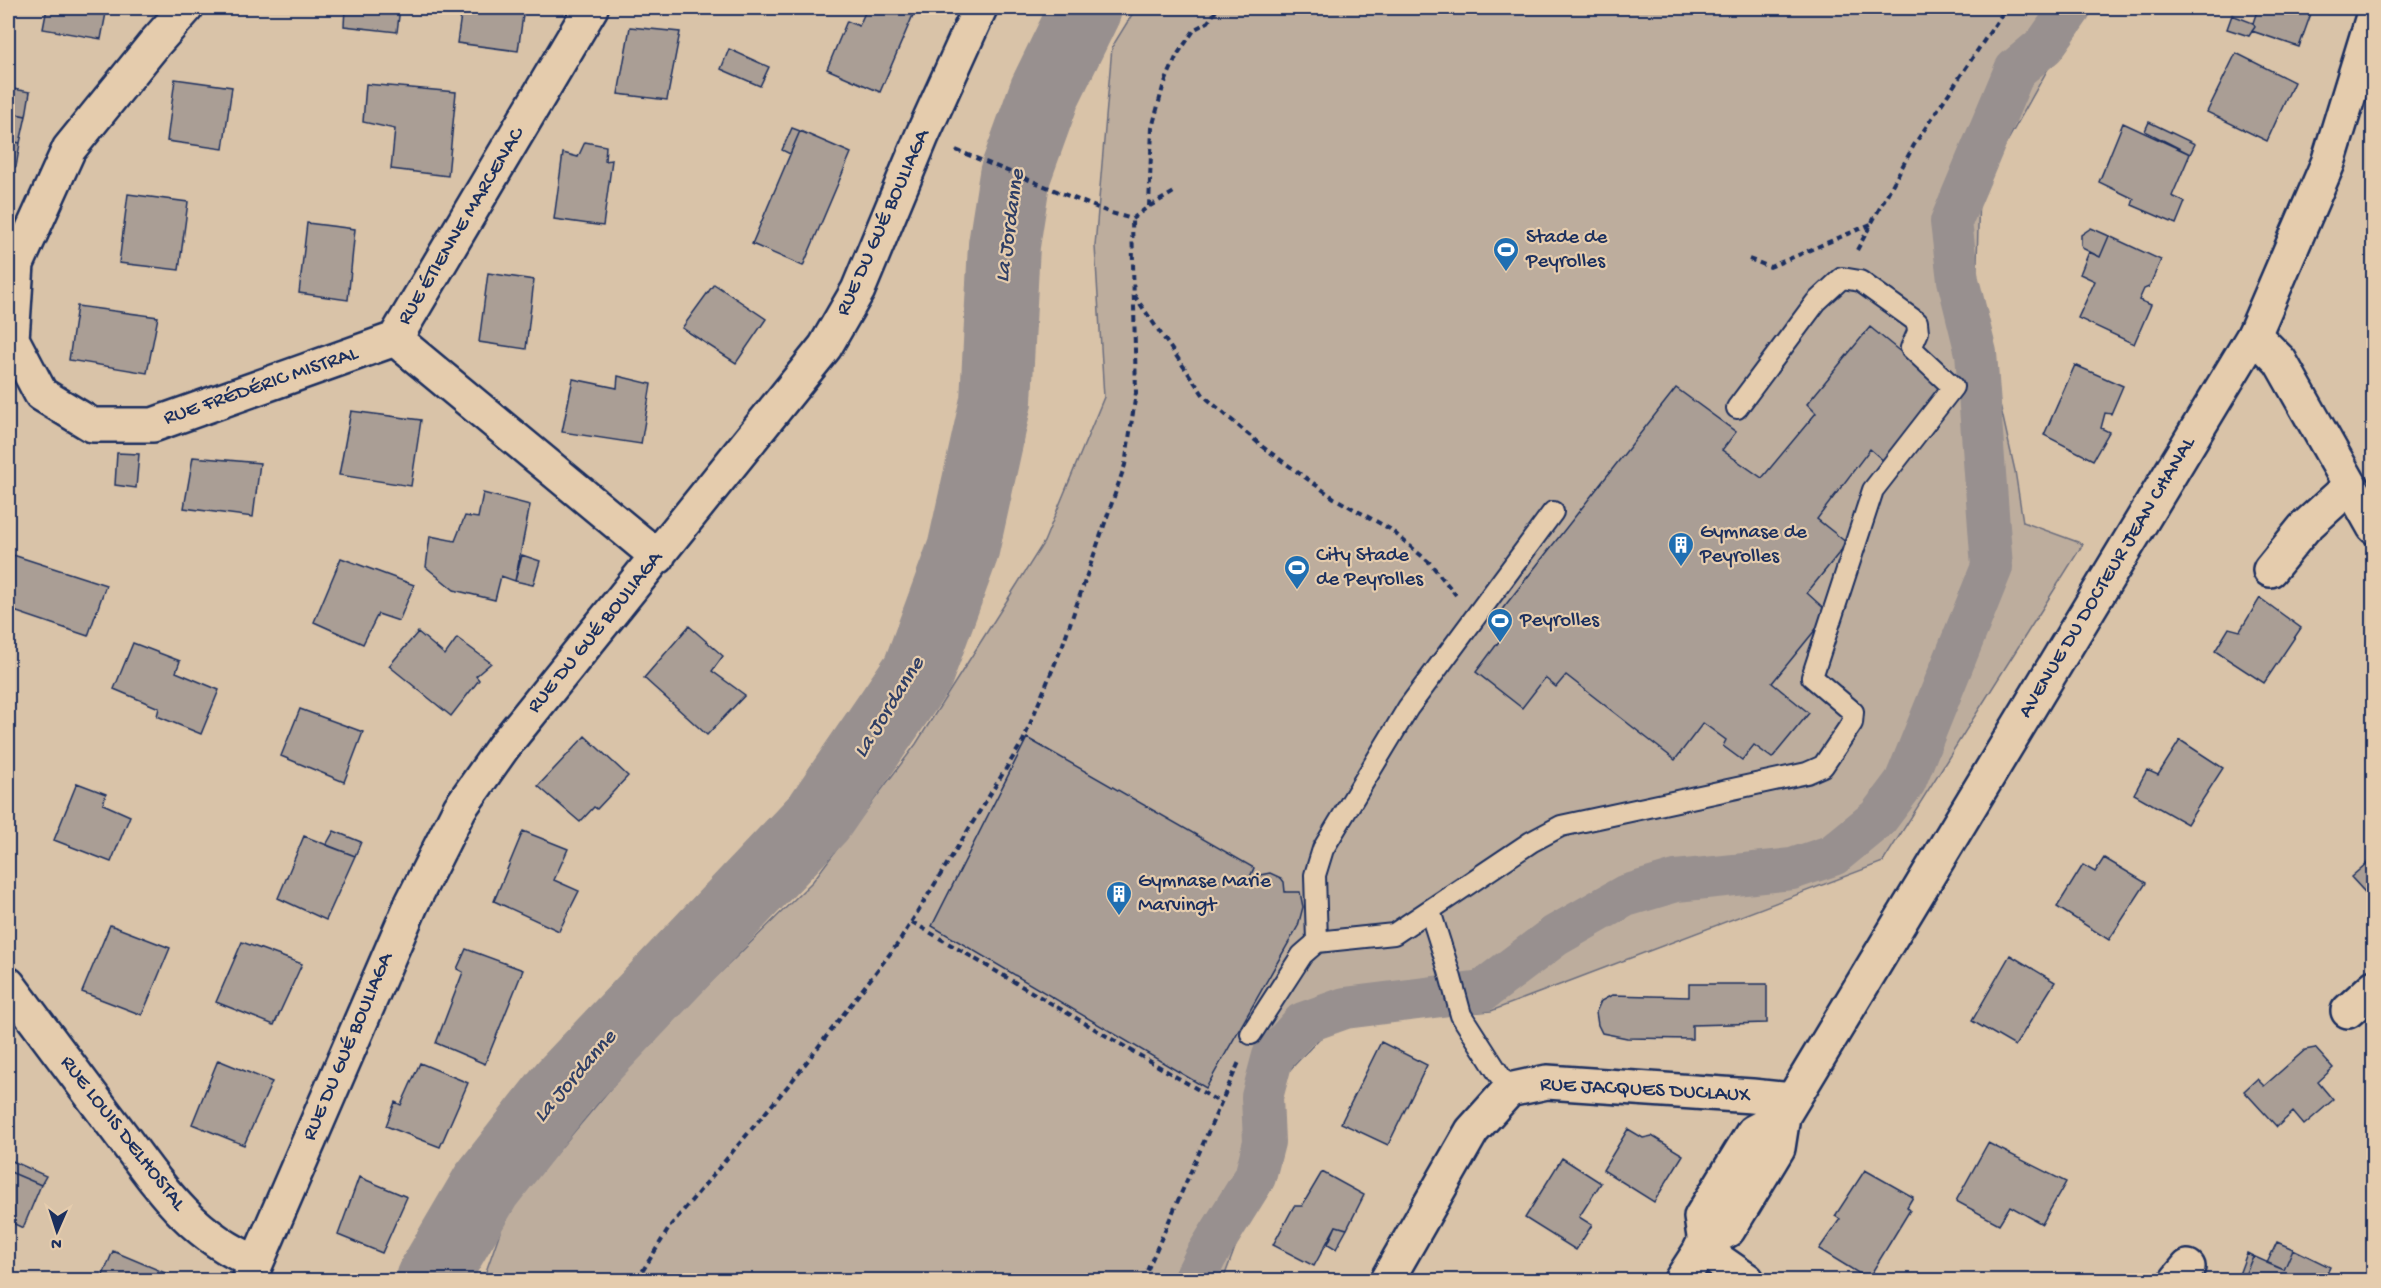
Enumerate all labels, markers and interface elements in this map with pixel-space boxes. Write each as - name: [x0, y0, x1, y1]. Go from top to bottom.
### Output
- street label: RUE ÉTIENNE MARCENAC: [393, 122, 532, 330]
- street label: RUE DU GUÉ BOULIAGA: [832, 124, 937, 320]
- water label: La Jordanne: [990, 166, 1032, 284]
- place label: Stade de Peyrolles: [1525, 226, 1608, 275]
- sports icon: Stade de Peyrolles: [1491, 235, 1521, 273]
- street label: RUE FRÉDÉRIC MISTRAL: [161, 342, 363, 432]
- street label: AVENUE DU DOCTEUR JEAN CHANAL: [2014, 432, 2203, 723]
- place label: Gymnase de Peyrolles: [1699, 521, 1808, 570]
- building icon: Gymnase de Peyrolles: [1666, 530, 1696, 568]
- place label: City Stade de Peyrolles: [1316, 544, 1424, 593]
- street label: RUE DU GUÉ BOULIAGA: [523, 546, 670, 719]
- sports icon: City Stade de Peyrolles: [1282, 553, 1312, 591]
- sports icon: Peyrolles: [1485, 606, 1515, 644]
- place label: Peyrolles: [1519, 609, 1600, 634]
- water label: La Jordanne: [849, 652, 932, 763]
- place label: Gymnase Marie Marvingt: [1138, 870, 1272, 919]
- building icon: Gymnase Marie Marvingt: [1104, 879, 1134, 917]
- street label: RUE DU GUÉ BOULIAGA: [298, 948, 401, 1145]
- water label: La Jordanne: [529, 1024, 624, 1128]
- street label: RUE LOUIS DELHOSTAL: [54, 1051, 191, 1218]
- street label: RUE JACQUES DUCLAUX: [1539, 1073, 1752, 1109]
- north arrow: [27, 1201, 87, 1261]
- text: N: [50, 1233, 62, 1252]

